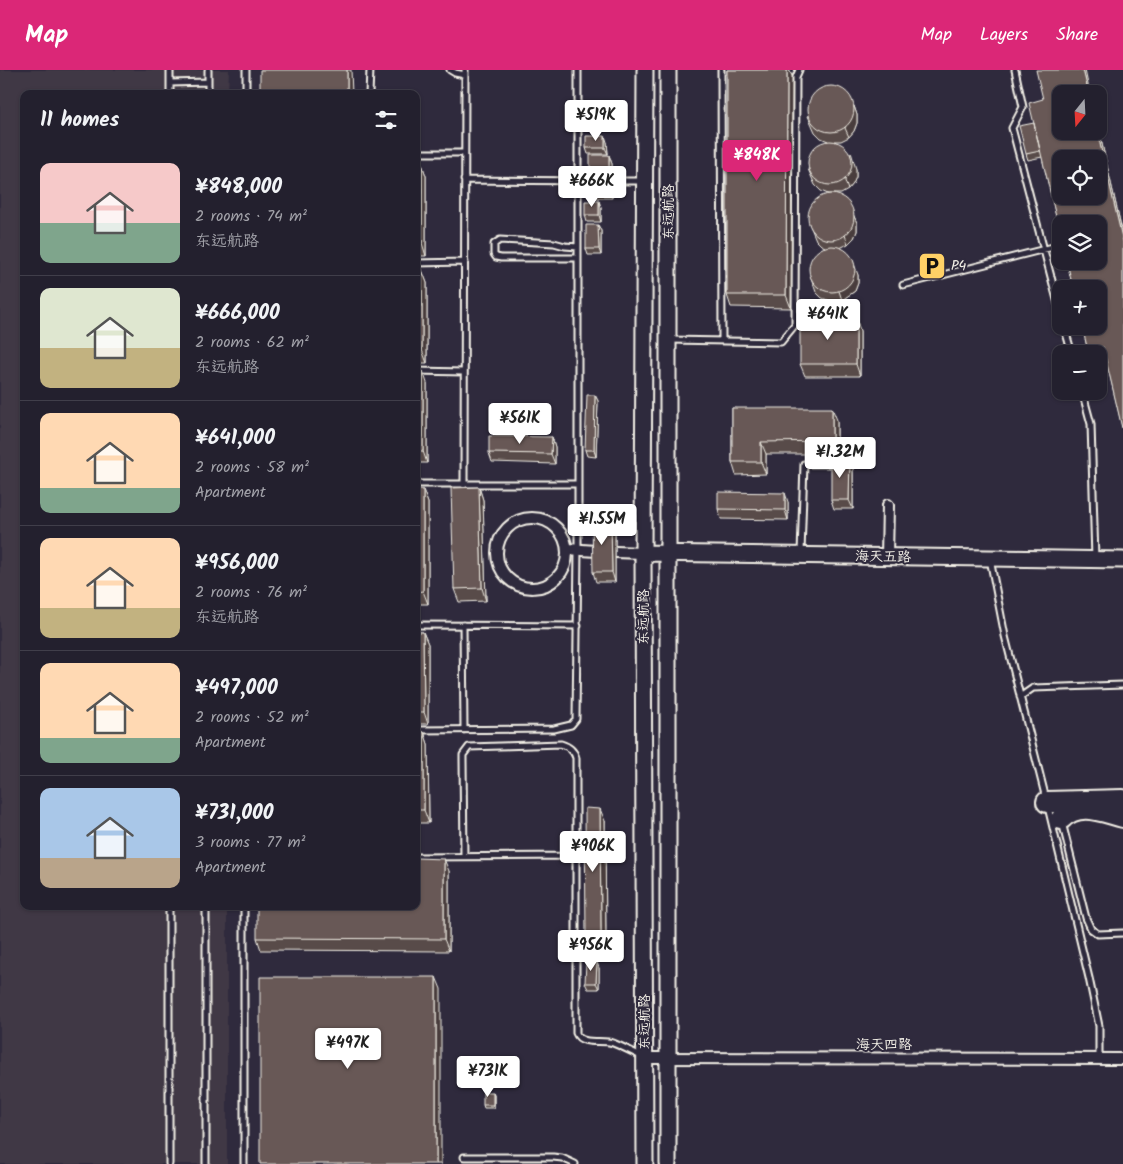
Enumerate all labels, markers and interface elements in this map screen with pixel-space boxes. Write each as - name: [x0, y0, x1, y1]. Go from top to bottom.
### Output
- text: Map: [25, 16, 68, 55]
- text: Map: [921, 21, 952, 50]
- text: Layers: [980, 21, 1028, 50]
- text: Share: [1056, 21, 1098, 50]
- north arrow: [1052, 85, 1108, 140]
- map controls: [1052, 85, 1107, 400]
- pin: ¥519K: [561, 100, 631, 142]
- text: ¥519K: [576, 103, 616, 128]
- text: 11 homes: [40, 104, 119, 137]
- icon: filters: [372, 106, 400, 134]
- pin: ¥848K: [722, 140, 792, 182]
- text: ¥848K: [733, 143, 781, 168]
- button: locate: [1052, 150, 1107, 205]
- pin: ¥666K: [557, 166, 627, 208]
- text: ¥666K: [569, 169, 615, 194]
- text: ¥848,000: [195, 171, 282, 204]
- icon: home: [80, 183, 140, 243]
- street label: 东远航路: [658, 184, 680, 240]
- text: 2 rooms · 74 m²: [195, 204, 307, 229]
- button: layers: [1052, 215, 1107, 270]
- text: 东远航路: [195, 229, 259, 254]
- parking icon: P4: [917, 251, 947, 281]
- place label: P4: [951, 255, 967, 277]
- button: +: [1052, 280, 1107, 335]
- text: ¥666,000: [195, 297, 280, 330]
- pin: ¥641K: [793, 298, 863, 341]
- text: ¥641K: [807, 302, 849, 327]
- icon: home: [80, 308, 140, 368]
- text: 2 rooms · 62 m²: [195, 330, 309, 355]
- button: −: [1052, 345, 1107, 400]
- text: 东远航路: [195, 355, 259, 380]
- pin: ¥561K: [485, 402, 555, 445]
- text: ¥561K: [499, 406, 541, 431]
- text: ¥641,000: [195, 422, 275, 455]
- icon: home: [80, 433, 140, 493]
- pin: ¥1.32M: [799, 436, 881, 479]
- text: ¥1.32M: [816, 440, 864, 465]
- text: 2 rooms · 58 m²: [195, 455, 309, 480]
- text: Apartment: [195, 480, 266, 505]
- pin: ¥1.55M: [561, 504, 643, 546]
- text: ¥1.55M: [579, 507, 625, 532]
- street label: 海天五路: [855, 546, 911, 568]
- text: ¥956,000: [195, 547, 278, 580]
- icon: home: [80, 558, 140, 618]
- text: 2 rooms · 76 m²: [195, 580, 307, 605]
- street label: 东远航路: [633, 589, 655, 645]
- text: 东远航路: [195, 605, 259, 630]
- text: ¥497,000: [195, 672, 278, 705]
- icon: home: [80, 683, 140, 743]
- text: 2 rooms · 52 m²: [195, 705, 309, 730]
- text: Apartment: [195, 730, 266, 755]
- text: ¥731,000: [195, 797, 273, 830]
- icon: home: [80, 808, 140, 868]
- text: 3 rooms · 77 m²: [195, 830, 305, 855]
- pin: ¥906K: [558, 830, 628, 873]
- text: ¥906K: [571, 834, 615, 859]
- text: Apartment: [195, 855, 266, 880]
- pin: ¥956K: [556, 930, 626, 972]
- text: ¥956K: [569, 933, 613, 958]
- street label: 东远航路: [634, 994, 656, 1050]
- pin: ¥497K: [313, 1028, 383, 1070]
- text: ¥497K: [326, 1031, 370, 1056]
- street label: 海天四路: [856, 1034, 912, 1056]
- pin: ¥731K: [453, 1056, 523, 1098]
- text: ¥731K: [468, 1059, 508, 1084]

